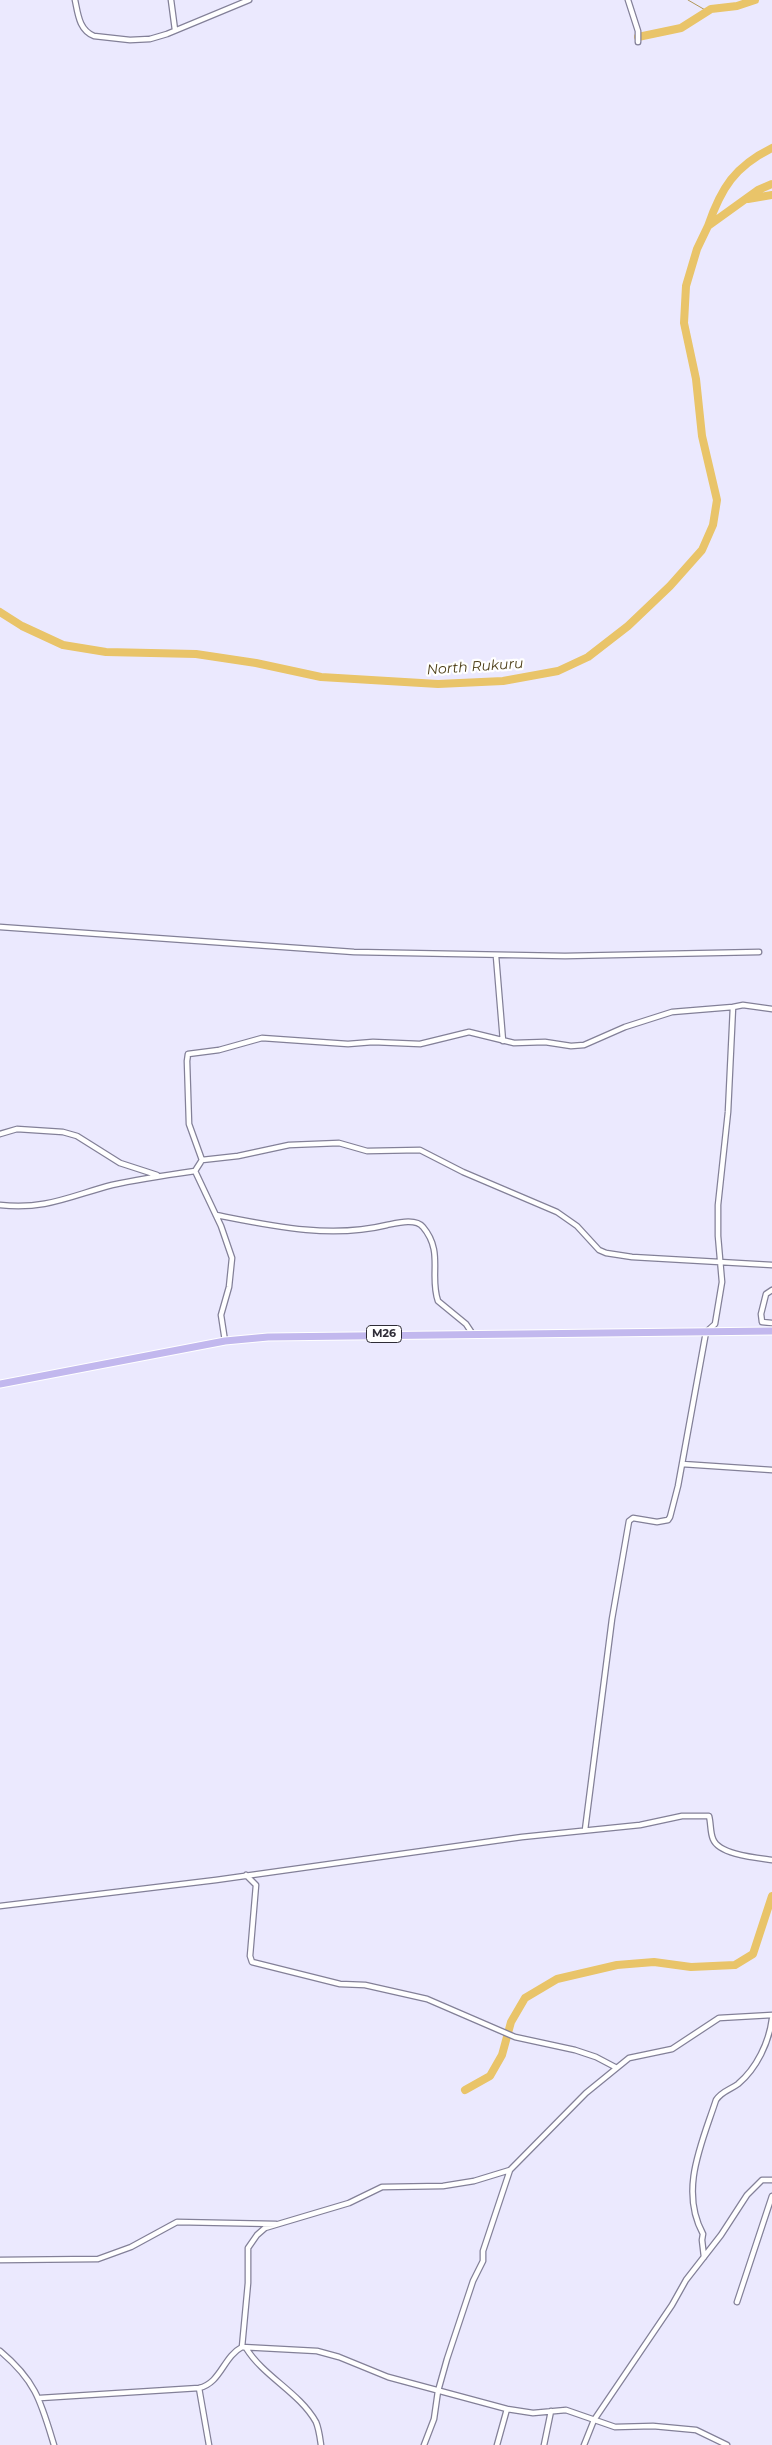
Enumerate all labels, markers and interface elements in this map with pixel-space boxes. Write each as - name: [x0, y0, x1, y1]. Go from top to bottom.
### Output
- water label: North Rukuru: [426, 655, 524, 679]
- road number: M26: [366, 1326, 402, 1342]

